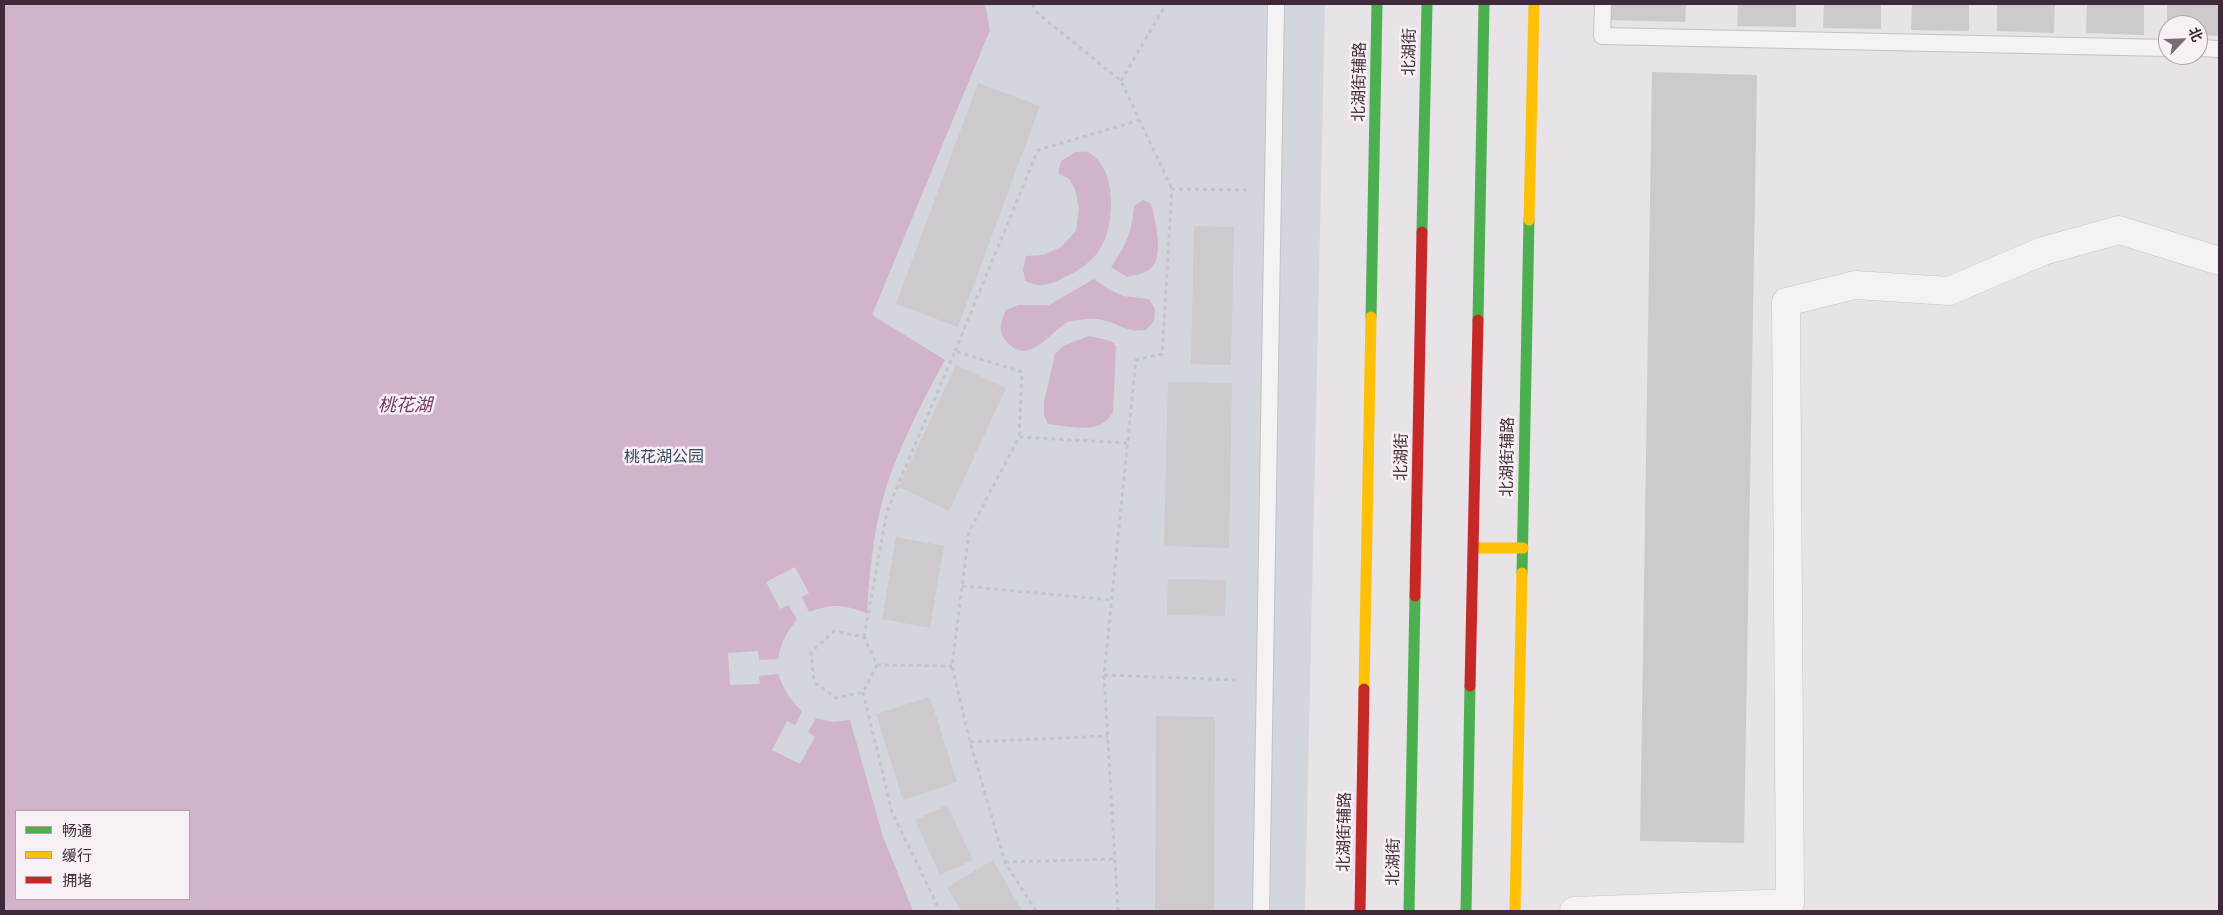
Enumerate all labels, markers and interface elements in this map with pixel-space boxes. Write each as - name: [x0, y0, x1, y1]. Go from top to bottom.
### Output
- north arrow: [2158, 15, 2208, 65]
- text: 北: [2185, 24, 2207, 44]
- street label: 北湖街: [1400, 28, 1420, 76]
- street label: 北湖街辅路: [1350, 42, 1370, 122]
- water label: 桃花湖: [378, 395, 432, 417]
- street label: 北湖街辅路: [1498, 417, 1518, 497]
- street label: 北湖街: [1392, 433, 1412, 481]
- park label: 桃花湖公园: [624, 448, 704, 468]
- street label: 北湖街辅路: [1335, 792, 1355, 872]
- legend: [15, 810, 190, 900]
- text: 畅通: [62, 821, 92, 840]
- street label: 北湖街: [1384, 838, 1404, 886]
- text: 缓行: [62, 846, 92, 865]
- text: 拥堵: [62, 871, 92, 890]

